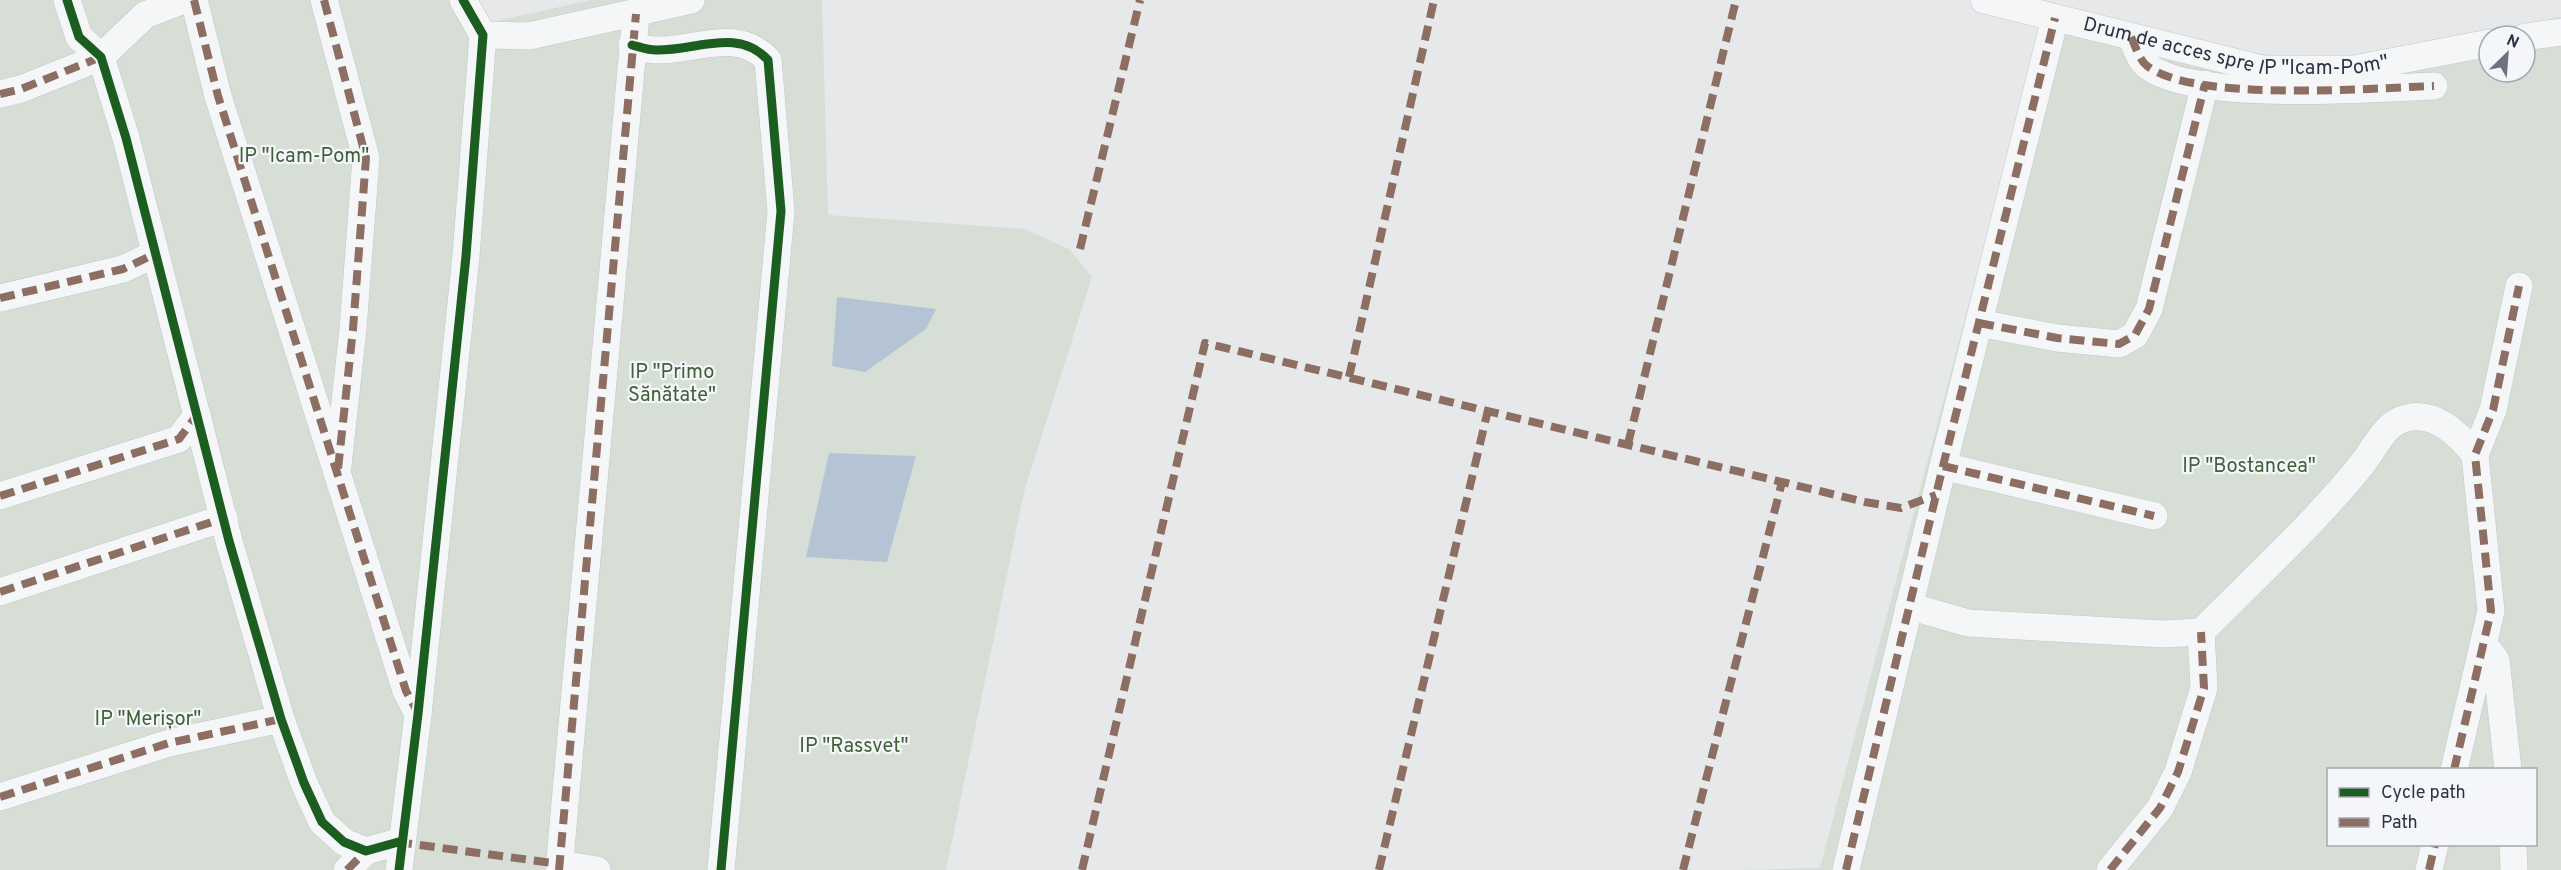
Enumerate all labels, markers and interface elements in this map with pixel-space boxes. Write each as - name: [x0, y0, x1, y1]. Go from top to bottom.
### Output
- street label: Drum de acces spre IP "Icam-Pom": [2080, 12, 2391, 82]
- north arrow: [2477, 24, 2537, 84]
- text: N: [2503, 31, 2522, 54]
- park label: IP "Icam-Pom": [239, 144, 369, 170]
- park label: IP "Primo Sănătate": [628, 360, 716, 409]
- park label: IP "Bostancea": [2182, 454, 2316, 480]
- park label: IP "Merișor": [95, 707, 201, 733]
- park label: IP "Rassvet": [799, 734, 909, 760]
- legend: [2327, 768, 2537, 846]
- text: Cycle path: [2381, 782, 2466, 805]
- text: Path: [2381, 812, 2418, 835]

